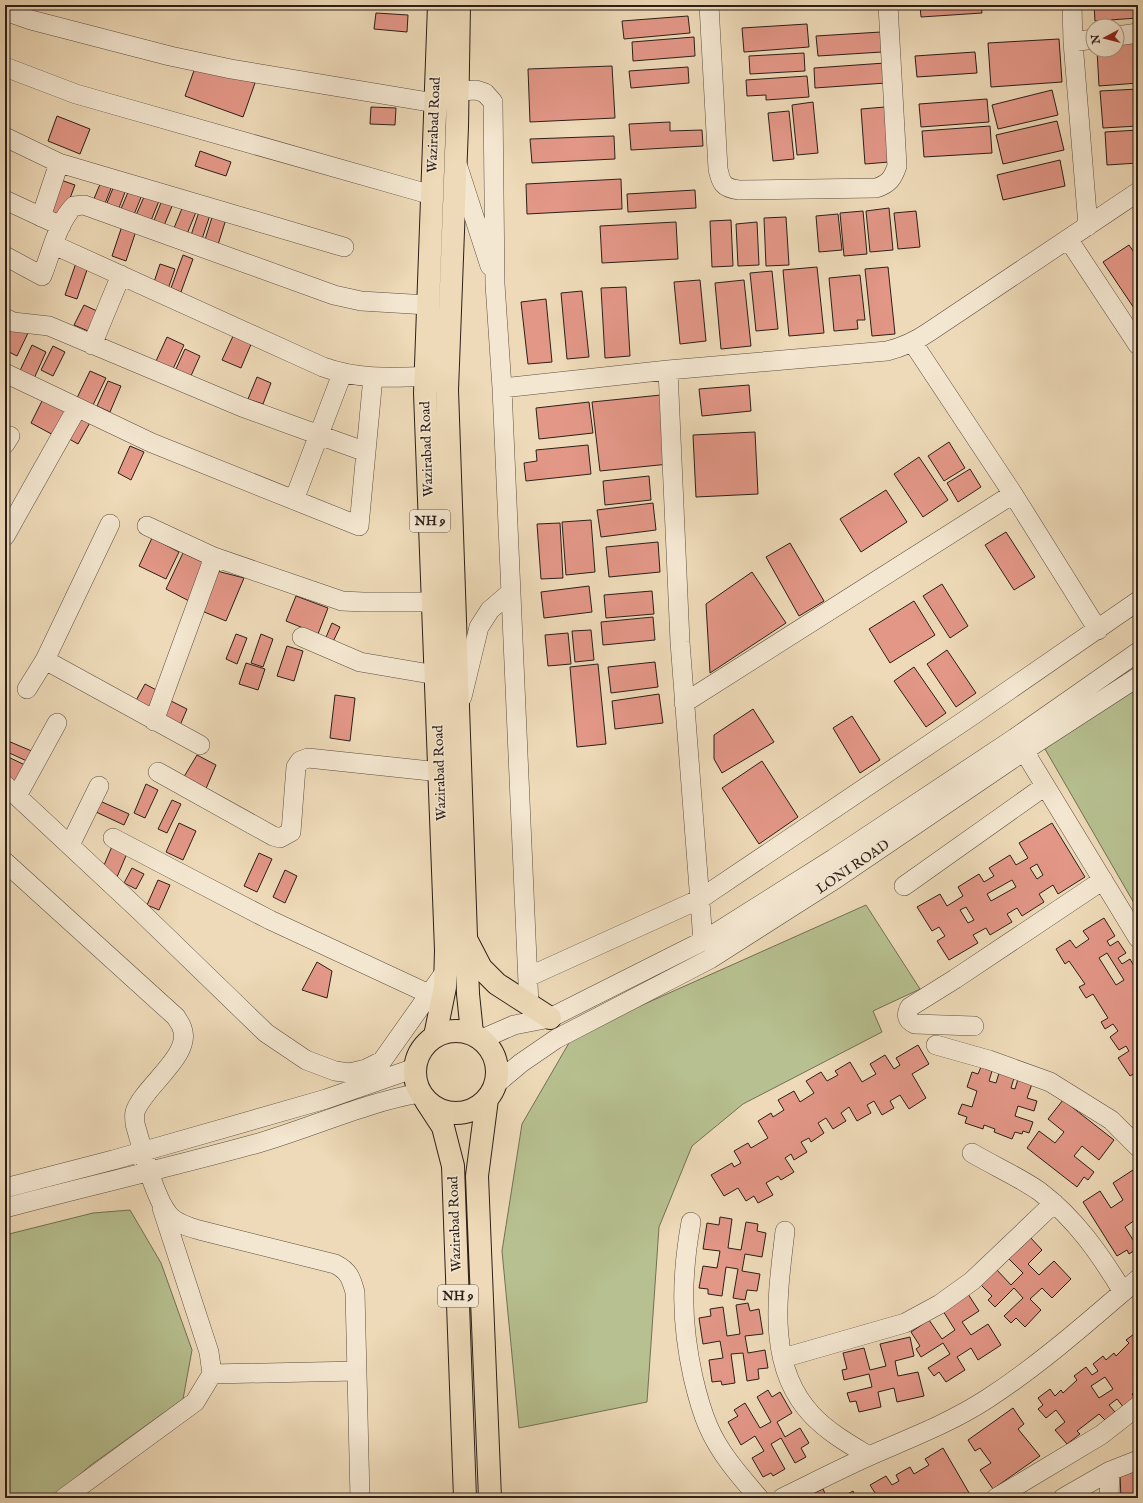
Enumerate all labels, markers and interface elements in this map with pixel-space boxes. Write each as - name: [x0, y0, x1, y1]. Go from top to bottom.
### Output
- north arrow: [1085, 18, 1125, 58]
- text: N: [1088, 33, 1104, 46]
- street label: Wazirabad Road: [423, 76, 445, 173]
- street label: Wazirabad Road: [416, 400, 438, 497]
- road number: NH 9: [410, 510, 450, 532]
- street label: Wazirabad Road: [429, 724, 451, 821]
- street label: LONI ROAD: [813, 836, 893, 898]
- street label: Wazirabad Road: [444, 1175, 466, 1272]
- road number: NH 9: [438, 1285, 478, 1307]

